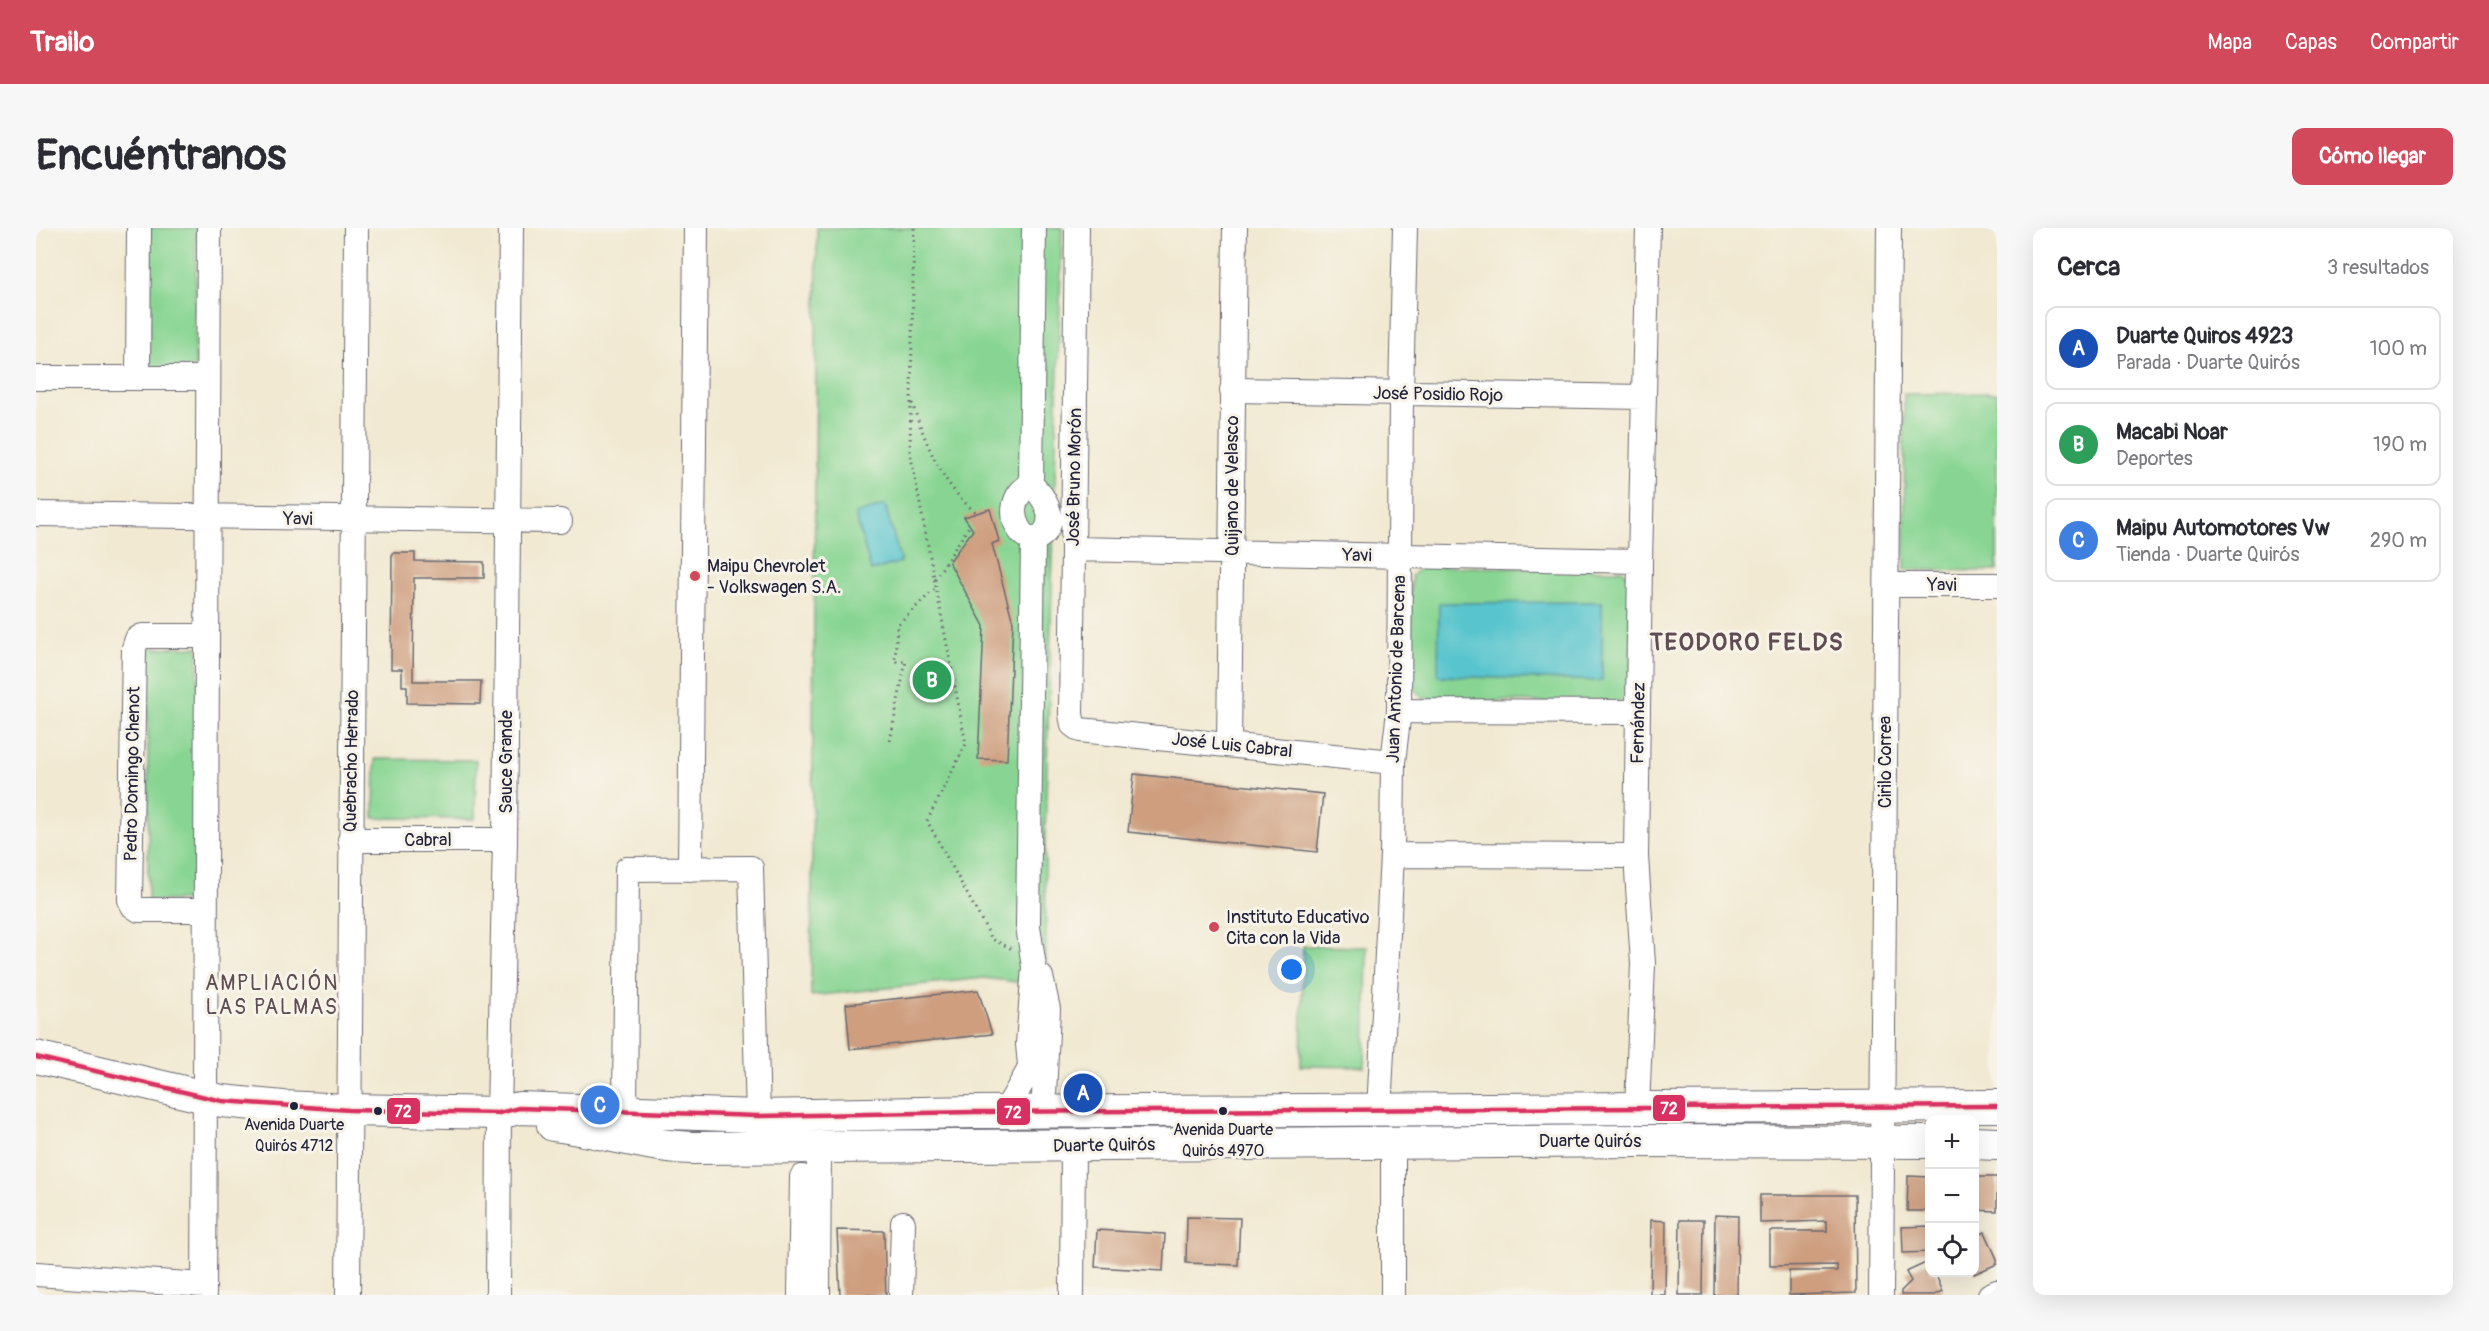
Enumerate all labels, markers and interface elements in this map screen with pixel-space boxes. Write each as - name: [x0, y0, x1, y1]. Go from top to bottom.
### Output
- text: Trailo: [30, 25, 94, 60]
- text: Mapa: [2208, 29, 2252, 56]
- text: Capas: [2285, 29, 2337, 56]
- text: Compartir: [2370, 29, 2459, 56]
- button: Cómo llegar: [2292, 128, 2453, 185]
- text: Encuéntranos: [36, 130, 286, 182]
- text: Cerca: [2057, 251, 2120, 283]
- text: 3 resultados: [2327, 255, 2429, 280]
- text: Duarte Quiros 4923: [2116, 322, 2293, 350]
- text: A: [2072, 336, 2085, 361]
- text: 100 m: [2370, 336, 2427, 361]
- text: Parada · Duarte Quirós: [2116, 350, 2300, 375]
- street label: José Posidio Rojo: [1373, 382, 1504, 407]
- street label: José Bruno Morón: [1062, 407, 1087, 547]
- street label: Quijano de Velasco: [1221, 415, 1244, 556]
- text: Macabi Noar: [2116, 418, 2228, 446]
- text: B: [2073, 432, 2084, 457]
- text: 190 m: [2373, 432, 2427, 457]
- text: Deportes: [2116, 446, 2193, 471]
- street label: Yavi: [282, 508, 313, 531]
- text: Maipu Automotores Vw: [2116, 514, 2330, 542]
- text: C: [2072, 528, 2085, 553]
- text: 290 m: [2370, 528, 2427, 553]
- text: Tienda · Duarte Quirós: [2116, 542, 2299, 567]
- street label: Yavi: [1341, 544, 1372, 567]
- place label: Maipu Chevrolet - Volkswagen S.A.: [707, 555, 841, 599]
- marker: Maipu Chevrolet - Volkswagen S.A.: [688, 569, 702, 583]
- street label: Yavi: [1926, 574, 1957, 597]
- street label: Juan Antonio de Barcena: [1382, 575, 1411, 763]
- district label: TEODORO FELDS: [1649, 628, 1844, 657]
- pin: B: [912, 658, 952, 702]
- street label: Fernández: [1626, 682, 1651, 764]
- street label: Pedro Domingo Chenot: [119, 686, 146, 862]
- street label: Quebracho Herrado: [339, 689, 364, 833]
- street label: Sauce Grande: [495, 710, 518, 814]
- street label: Cirilo Correa: [1874, 716, 1897, 808]
- street label: José Luis Cabral: [1170, 728, 1294, 763]
- street label: Cabral: [404, 829, 452, 852]
- place label: Instituto Educativo Cita con la Vida: [1226, 906, 1370, 950]
- marker: Instituto Educativo Cita con la Vida: [1207, 920, 1221, 934]
- your location: [1277, 955, 1306, 984]
- district label: AMPLIACIÓN LAS PALMAS: [205, 969, 339, 1021]
- pin: A: [1064, 1070, 1102, 1116]
- pin: C: [580, 1082, 620, 1128]
- line badge: 72: [1652, 1094, 1686, 1122]
- line badge: 72: [386, 1097, 421, 1125]
- line badge: 72: [996, 1097, 1031, 1126]
- text: 72: [1660, 1099, 1678, 1119]
- marker: Avenida Duarte Quirós 4712: [288, 1100, 300, 1112]
- text: 72: [394, 1102, 412, 1122]
- text: 72: [1004, 1103, 1022, 1123]
- unlabelled marker: [372, 1105, 384, 1117]
- marker: Avenida Duarte Quirós 4970: [1217, 1105, 1229, 1117]
- place label: Avenida Duarte Quirós 4712: [244, 1115, 344, 1156]
- map controls: [1925, 1115, 1979, 1277]
- button: +: [1925, 1115, 1979, 1169]
- place label: Avenida Duarte Quirós 4970: [1173, 1120, 1273, 1161]
- street label: Duarte Quirós: [1539, 1130, 1641, 1153]
- street label: Duarte Quirós: [1053, 1133, 1155, 1158]
- button: −: [1925, 1169, 1979, 1223]
- button: locate: [1925, 1223, 1979, 1277]

